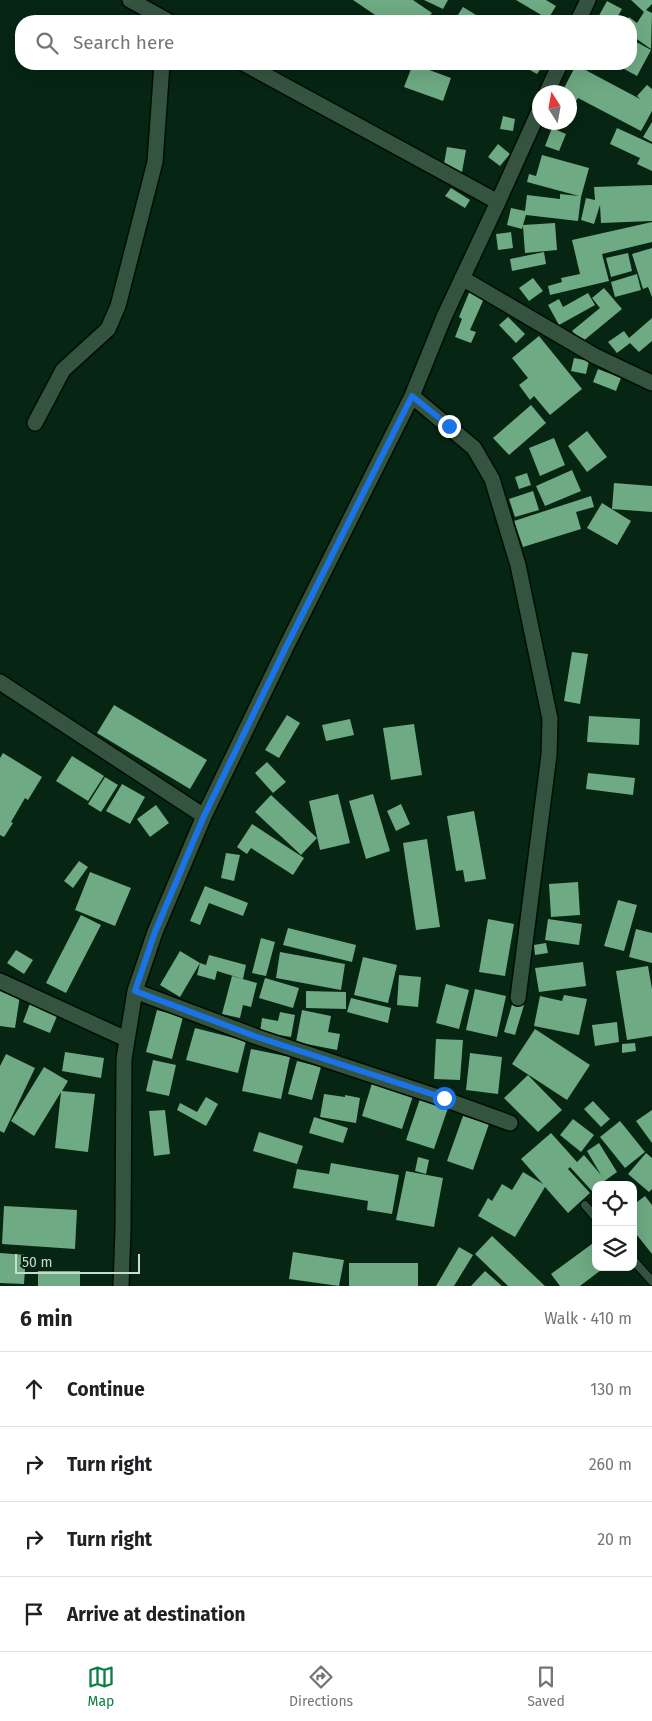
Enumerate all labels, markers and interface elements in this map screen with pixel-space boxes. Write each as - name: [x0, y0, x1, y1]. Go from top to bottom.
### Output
- search box: [15, 15, 637, 70]
- icon: search: [33, 29, 61, 57]
- text: Search here: [73, 31, 174, 54]
- north arrow: [532, 85, 577, 130]
- route end: [438, 415, 461, 438]
- route start: [433, 1087, 456, 1110]
- map controls: [592, 1181, 637, 1271]
- button: locate: [592, 1181, 637, 1226]
- button: layers: [592, 1226, 637, 1271]
- scale bar: [15, 1251, 140, 1274]
- text: 50 m: [22, 1254, 53, 1271]
- text: 6 min: [20, 1306, 73, 1332]
- text: Walk · 410 m: [544, 1309, 632, 1328]
- icon: ahead: [20, 1375, 48, 1403]
- text: Continue: [67, 1378, 145, 1401]
- text: 130 m: [590, 1380, 632, 1399]
- icon: right: [20, 1450, 48, 1478]
- text: Turn right: [67, 1453, 152, 1476]
- text: 260 m: [589, 1455, 632, 1474]
- icon: right: [20, 1525, 48, 1553]
- text: Turn right: [67, 1528, 152, 1551]
- text: 20 m: [597, 1530, 632, 1549]
- icon: arrive: [20, 1600, 48, 1628]
- text: Arrive at destination: [67, 1603, 246, 1626]
- tab: Map: [87, 1663, 115, 1710]
- tab: Directions: [289, 1663, 353, 1710]
- tab: Saved: [527, 1663, 565, 1710]

